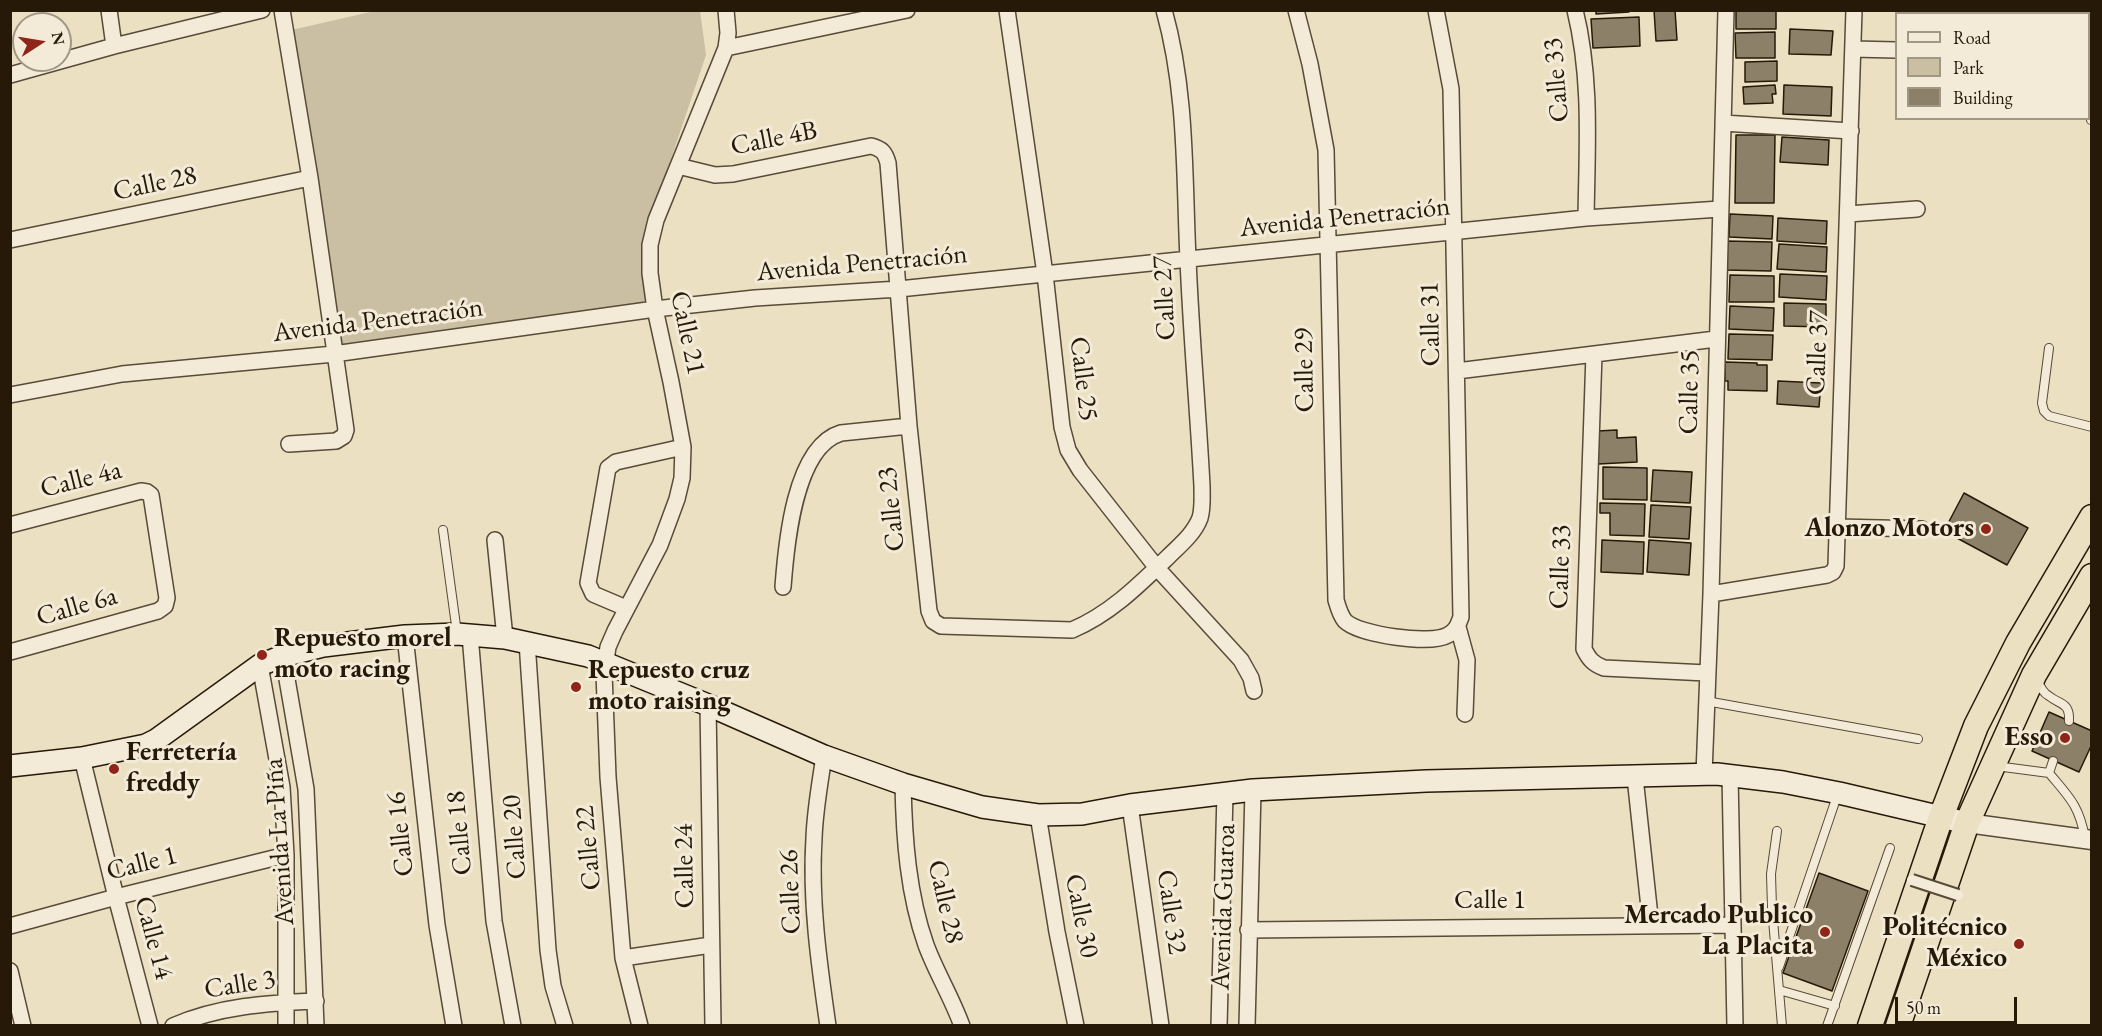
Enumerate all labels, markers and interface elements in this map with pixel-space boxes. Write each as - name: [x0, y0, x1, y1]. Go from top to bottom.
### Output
- north arrow: [12, 12, 72, 72]
- legend: [1895, 12, 2090, 120]
- text: Road: [1953, 26, 1991, 49]
- text: N: [47, 30, 70, 47]
- street label: Calle 33: [1537, 36, 1577, 124]
- text: Park: [1953, 56, 1984, 79]
- text: Building: [1953, 86, 2013, 109]
- street label: Calle 4B: [728, 115, 820, 163]
- street label: Calle 28: [110, 159, 200, 209]
- street label: Avenida Penetración: [1238, 191, 1452, 245]
- street label: Avenida Penetración: [755, 239, 969, 289]
- street label: Calle 27: [1147, 255, 1183, 341]
- street label: Calle 31: [1414, 281, 1448, 367]
- street label: Calle 21: [662, 288, 712, 378]
- street label: Avenida Penetración: [271, 292, 485, 350]
- street label: Calle 37: [1800, 310, 1836, 396]
- street label: Calle 29: [1288, 327, 1322, 413]
- street label: Calle 25: [1062, 335, 1104, 423]
- street label: Calle 35: [1673, 349, 1707, 435]
- street label: Calle 4a: [37, 454, 125, 506]
- street label: Calle 23: [871, 465, 913, 553]
- place label: Alonzo Motors: [1804, 513, 1974, 545]
- marker: Alonzo Motors: [1979, 522, 1993, 536]
- street label: Calle 33: [1543, 524, 1579, 610]
- street label: Calle 6a: [33, 580, 121, 634]
- place label: Repuesto morel moto racing: [274, 623, 452, 686]
- marker: Repuesto morel moto racing: [255, 648, 269, 662]
- place label: Repuesto cruz moto raising: [588, 655, 749, 718]
- marker: Repuesto cruz moto raising: [569, 680, 583, 694]
- place label: Esso: [2004, 722, 2053, 754]
- marker: Esso: [2058, 731, 2072, 745]
- place label: Ferretería freddy: [126, 737, 237, 800]
- street label: Avenida La Piña: [258, 757, 302, 927]
- marker: Ferretería freddy: [107, 762, 121, 776]
- street label: Calle 18: [440, 789, 480, 877]
- street label: Calle 16: [380, 790, 422, 878]
- street label: Calle 20: [496, 794, 534, 880]
- street label: Calle 22: [569, 804, 609, 892]
- street label: Calle 24: [668, 823, 702, 909]
- street label: Avenida Guaroa: [1205, 823, 1243, 991]
- street label: Calle 1: [103, 840, 181, 888]
- street label: Calle 26: [773, 849, 809, 935]
- street label: Calle 28: [920, 857, 970, 947]
- street label: Calle 32: [1149, 868, 1193, 956]
- street label: Calle 30: [1057, 871, 1105, 961]
- street label: Calle 1: [1454, 885, 1526, 917]
- street label: Calle 14: [126, 893, 180, 983]
- place label: Mercado Publico La Placita: [1624, 900, 1813, 963]
- place label: Politécnico México: [1882, 912, 2007, 975]
- marker: Mercado Publico La Placita: [1818, 925, 1832, 939]
- marker: Politécnico México: [2012, 937, 2026, 951]
- street label: Calle 3: [202, 963, 278, 1007]
- scale bar: [1898, 985, 2020, 1023]
- text: 50 m: [1906, 996, 1941, 1019]

